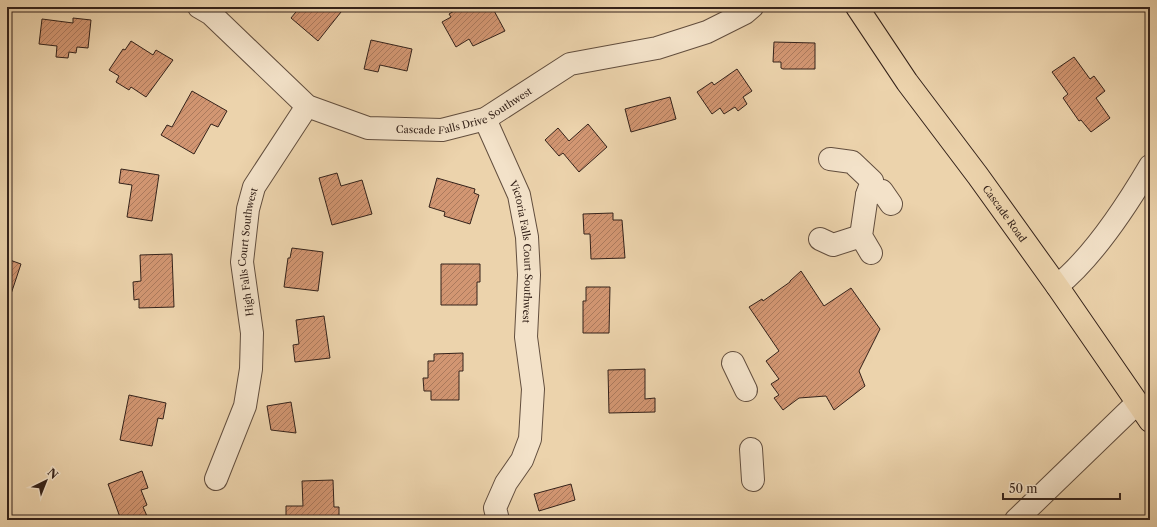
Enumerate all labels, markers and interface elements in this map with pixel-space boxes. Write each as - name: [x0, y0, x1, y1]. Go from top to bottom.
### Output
- street label: Cascade Falls Drive Southwest: [396, 84, 535, 137]
- street label: Victoria Falls Court Southwest: [506, 177, 535, 324]
- street label: Cascade Road: [980, 183, 1029, 245]
- street label: High Falls Court Southwest: [236, 186, 261, 317]
- north arrow: [26, 461, 66, 501]
- text: N: [45, 465, 61, 482]
- scale bar: [1003, 475, 1120, 501]
- text: 50 m: [1009, 481, 1038, 496]

